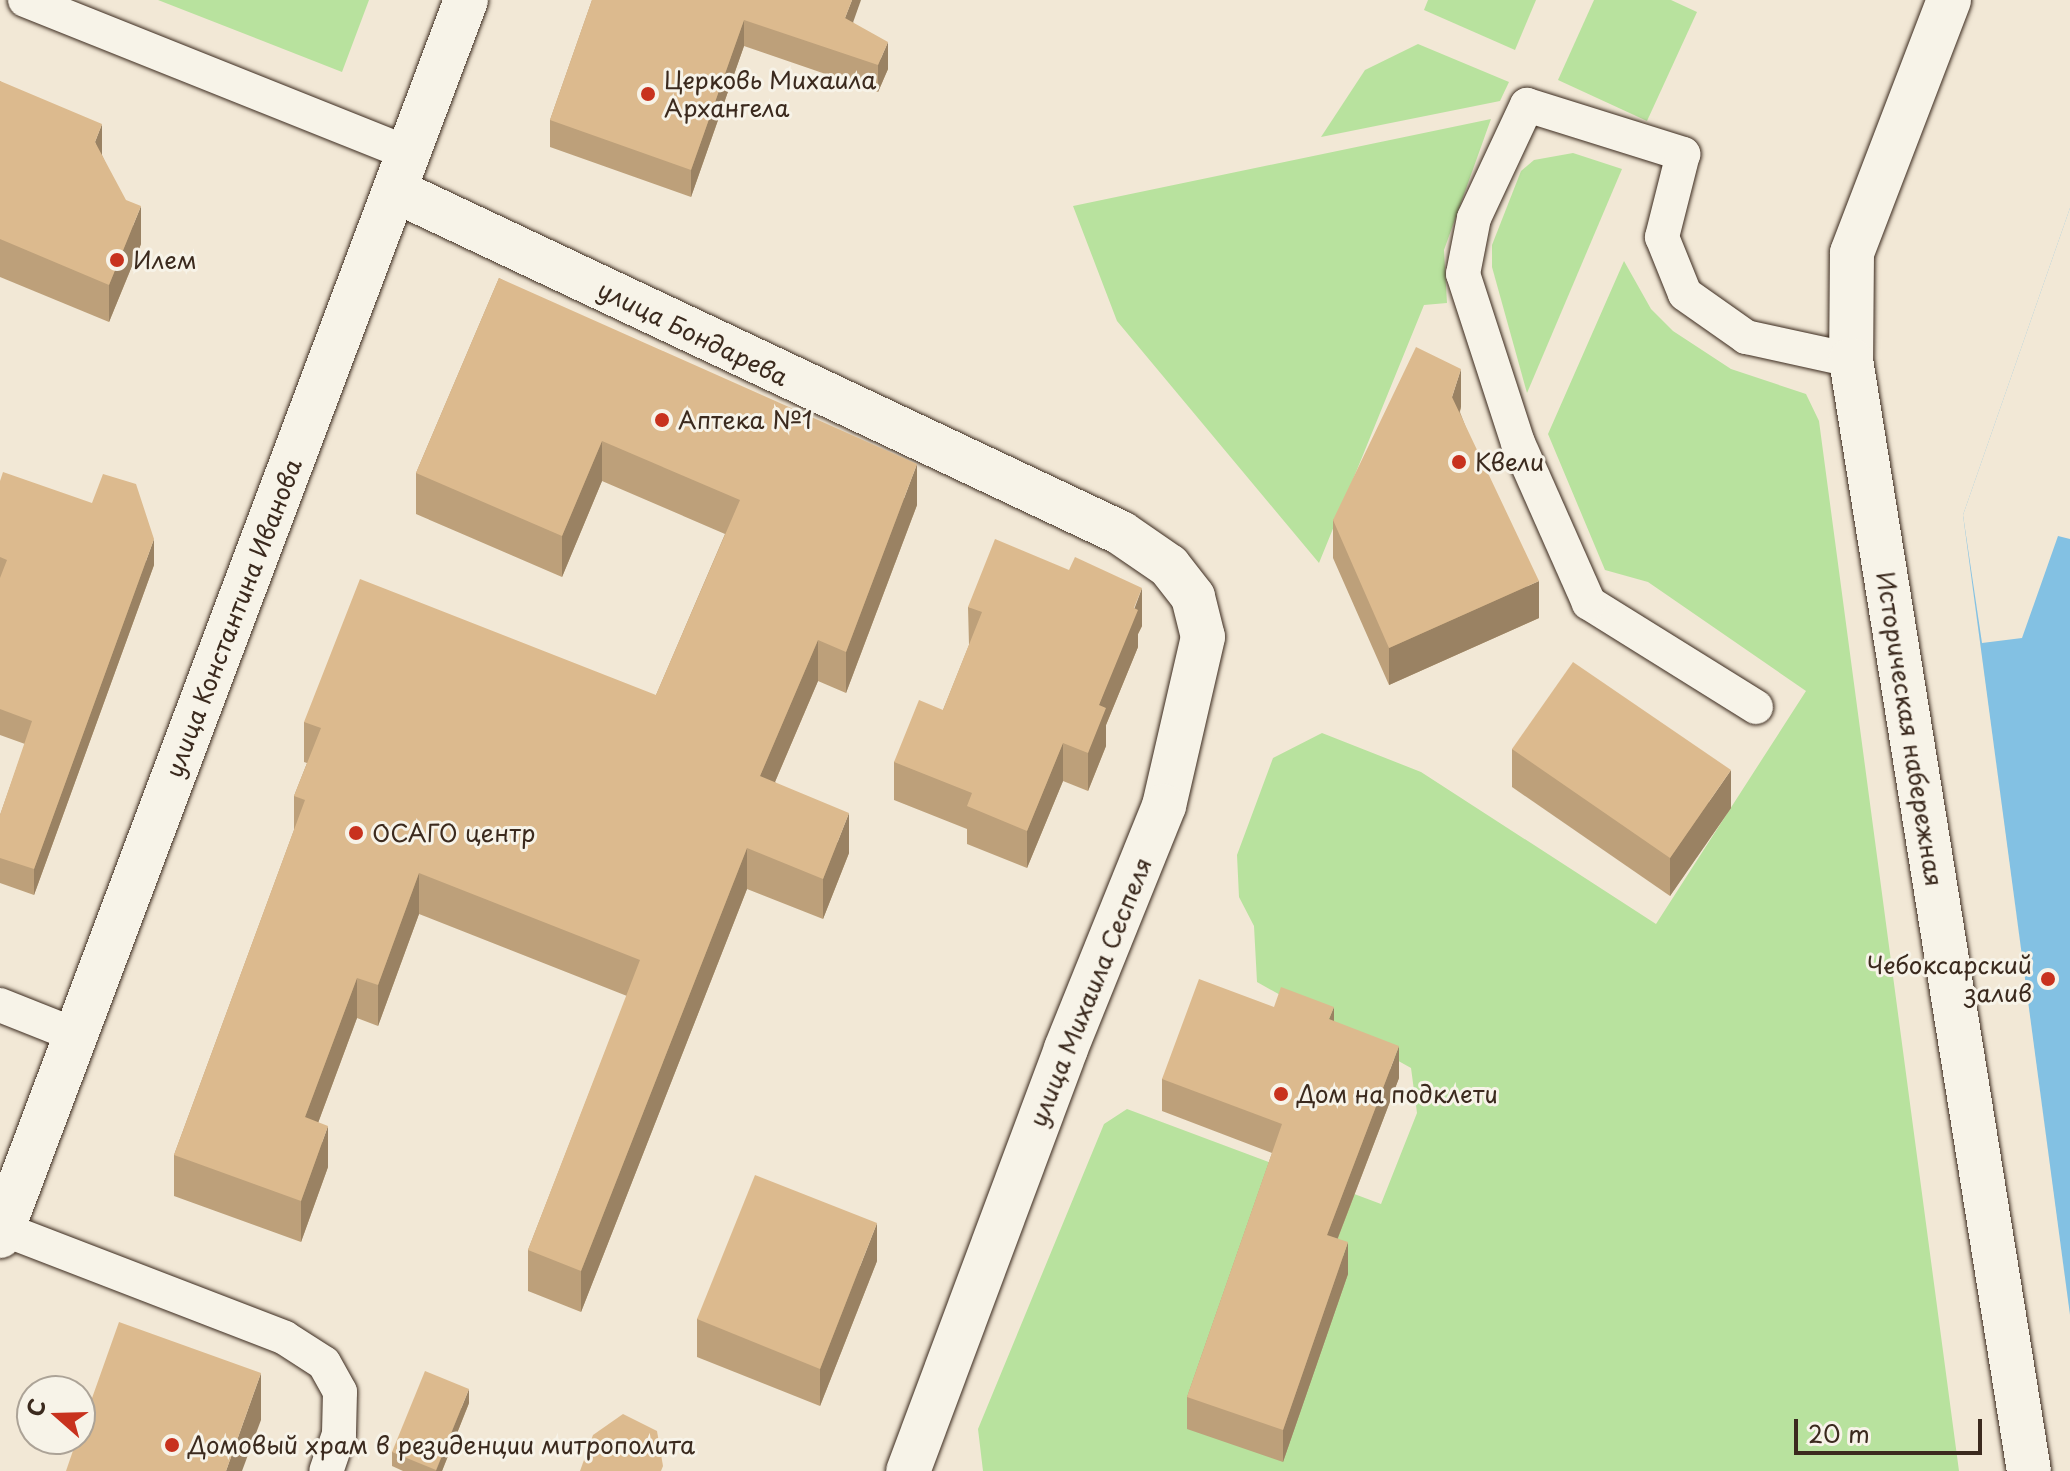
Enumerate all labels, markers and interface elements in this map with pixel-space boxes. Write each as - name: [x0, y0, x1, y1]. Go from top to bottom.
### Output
- place label: Церковь Михаила Архангела: [664, 66, 877, 122]
- marker: Церковь Михаила Архангела: [639, 85, 657, 103]
- place label: Илем: [133, 246, 197, 274]
- marker: Илем: [108, 251, 126, 269]
- street label: улица Бондарева: [593, 274, 793, 392]
- place label: Аптека №1: [678, 406, 812, 434]
- marker: Аптека №1: [653, 411, 671, 429]
- place label: Квели: [1475, 448, 1544, 476]
- street label: улица Константина Иванова: [158, 452, 308, 784]
- marker: Квели: [1450, 453, 1468, 471]
- street label: Историческая набережная: [1871, 570, 1949, 888]
- place label: ОСАГО центр: [372, 819, 536, 847]
- marker: ОСАГО центр: [347, 824, 365, 842]
- street label: улица Михаила Сеспеля: [1022, 852, 1158, 1132]
- place label: Чебоксарский залив: [1867, 951, 2032, 1007]
- marker: Чебоксарский залив: [2039, 970, 2057, 988]
- place label: Дом на подклети: [1297, 1080, 1501, 1108]
- marker: Дом на подклети: [1272, 1085, 1290, 1103]
- north arrow: [16, 1375, 96, 1455]
- text: С: [17, 1394, 53, 1421]
- scale bar: [1798, 1403, 1986, 1453]
- text: 20 m: [1808, 1415, 1870, 1451]
- place label: Домовый храм в резиденции митрополита: [188, 1431, 696, 1459]
- marker: Домовый храм в резиденции митрополита: [163, 1436, 181, 1454]

